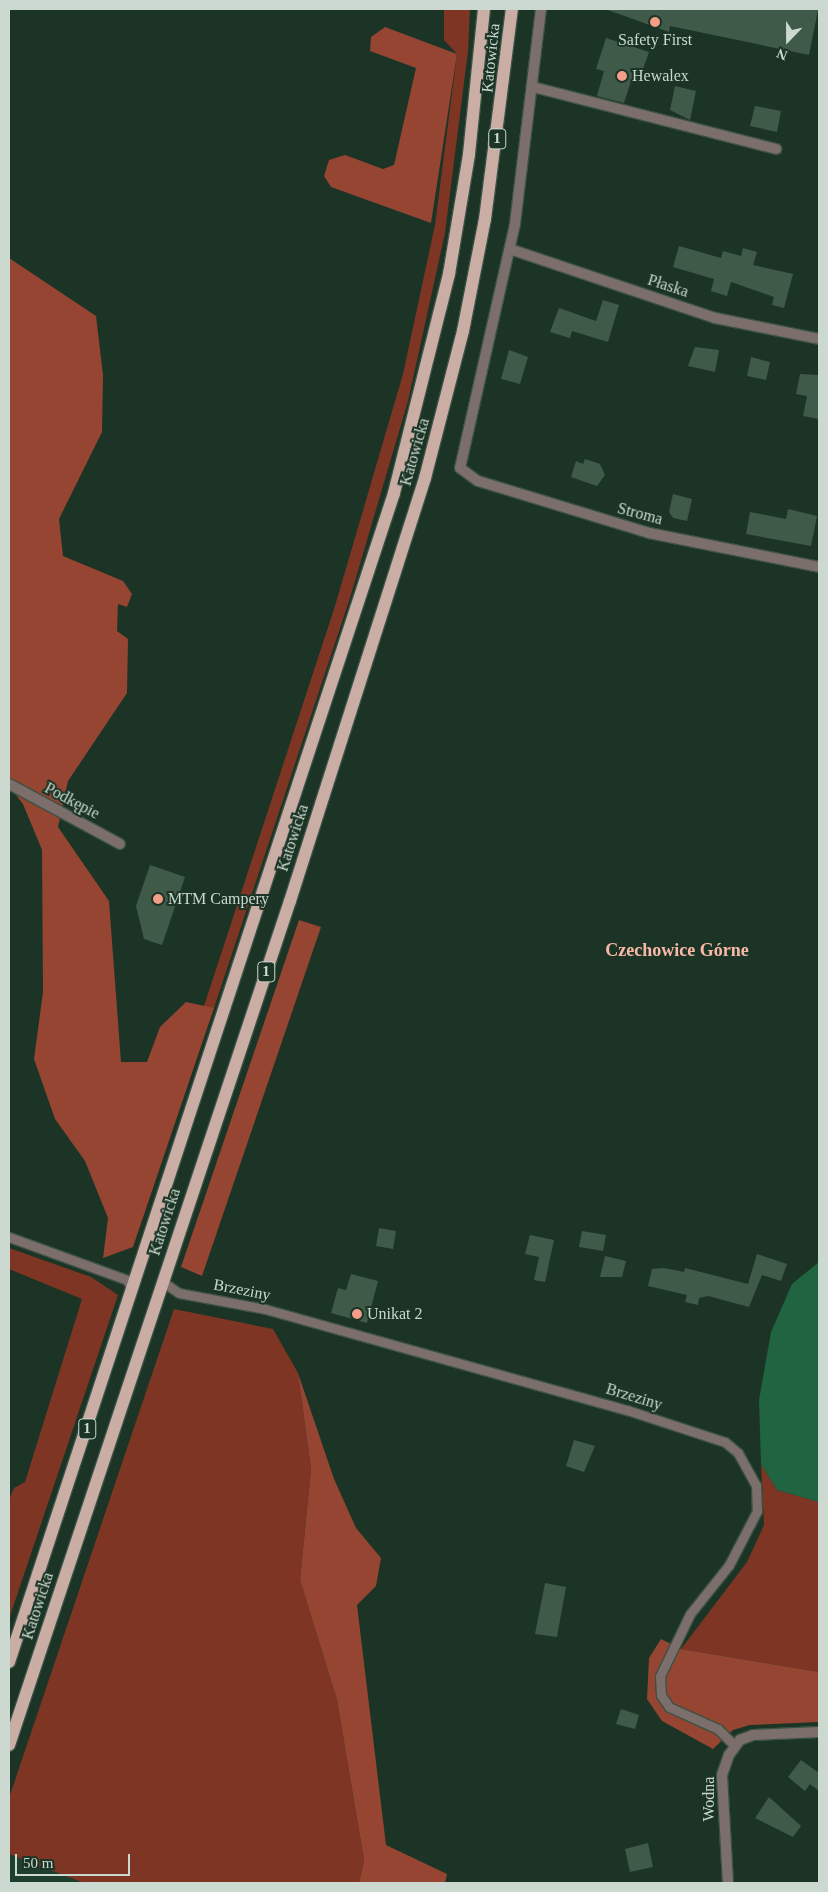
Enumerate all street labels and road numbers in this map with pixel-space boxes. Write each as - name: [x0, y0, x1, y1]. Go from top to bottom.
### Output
- street label: Katowicka: [478, 23, 504, 93]
- road number: 1: [488, 126, 506, 152]
- street label: Płaska: [645, 270, 691, 302]
- street label: Katowicka: [396, 416, 434, 488]
- street label: Stroma: [615, 499, 665, 529]
- street label: Podkępie: [41, 779, 103, 823]
- street label: Katowicka: [273, 802, 313, 874]
- road number: 1: [257, 960, 275, 984]
- street label: Katowicka: [145, 1186, 185, 1258]
- street label: Brzeziny: [212, 1275, 272, 1305]
- street label: Brzeziny: [604, 1379, 664, 1415]
- road number: 1: [78, 1416, 96, 1442]
- street label: Katowicka: [18, 1570, 58, 1642]
- street label: Wodna: [699, 1777, 719, 1821]

